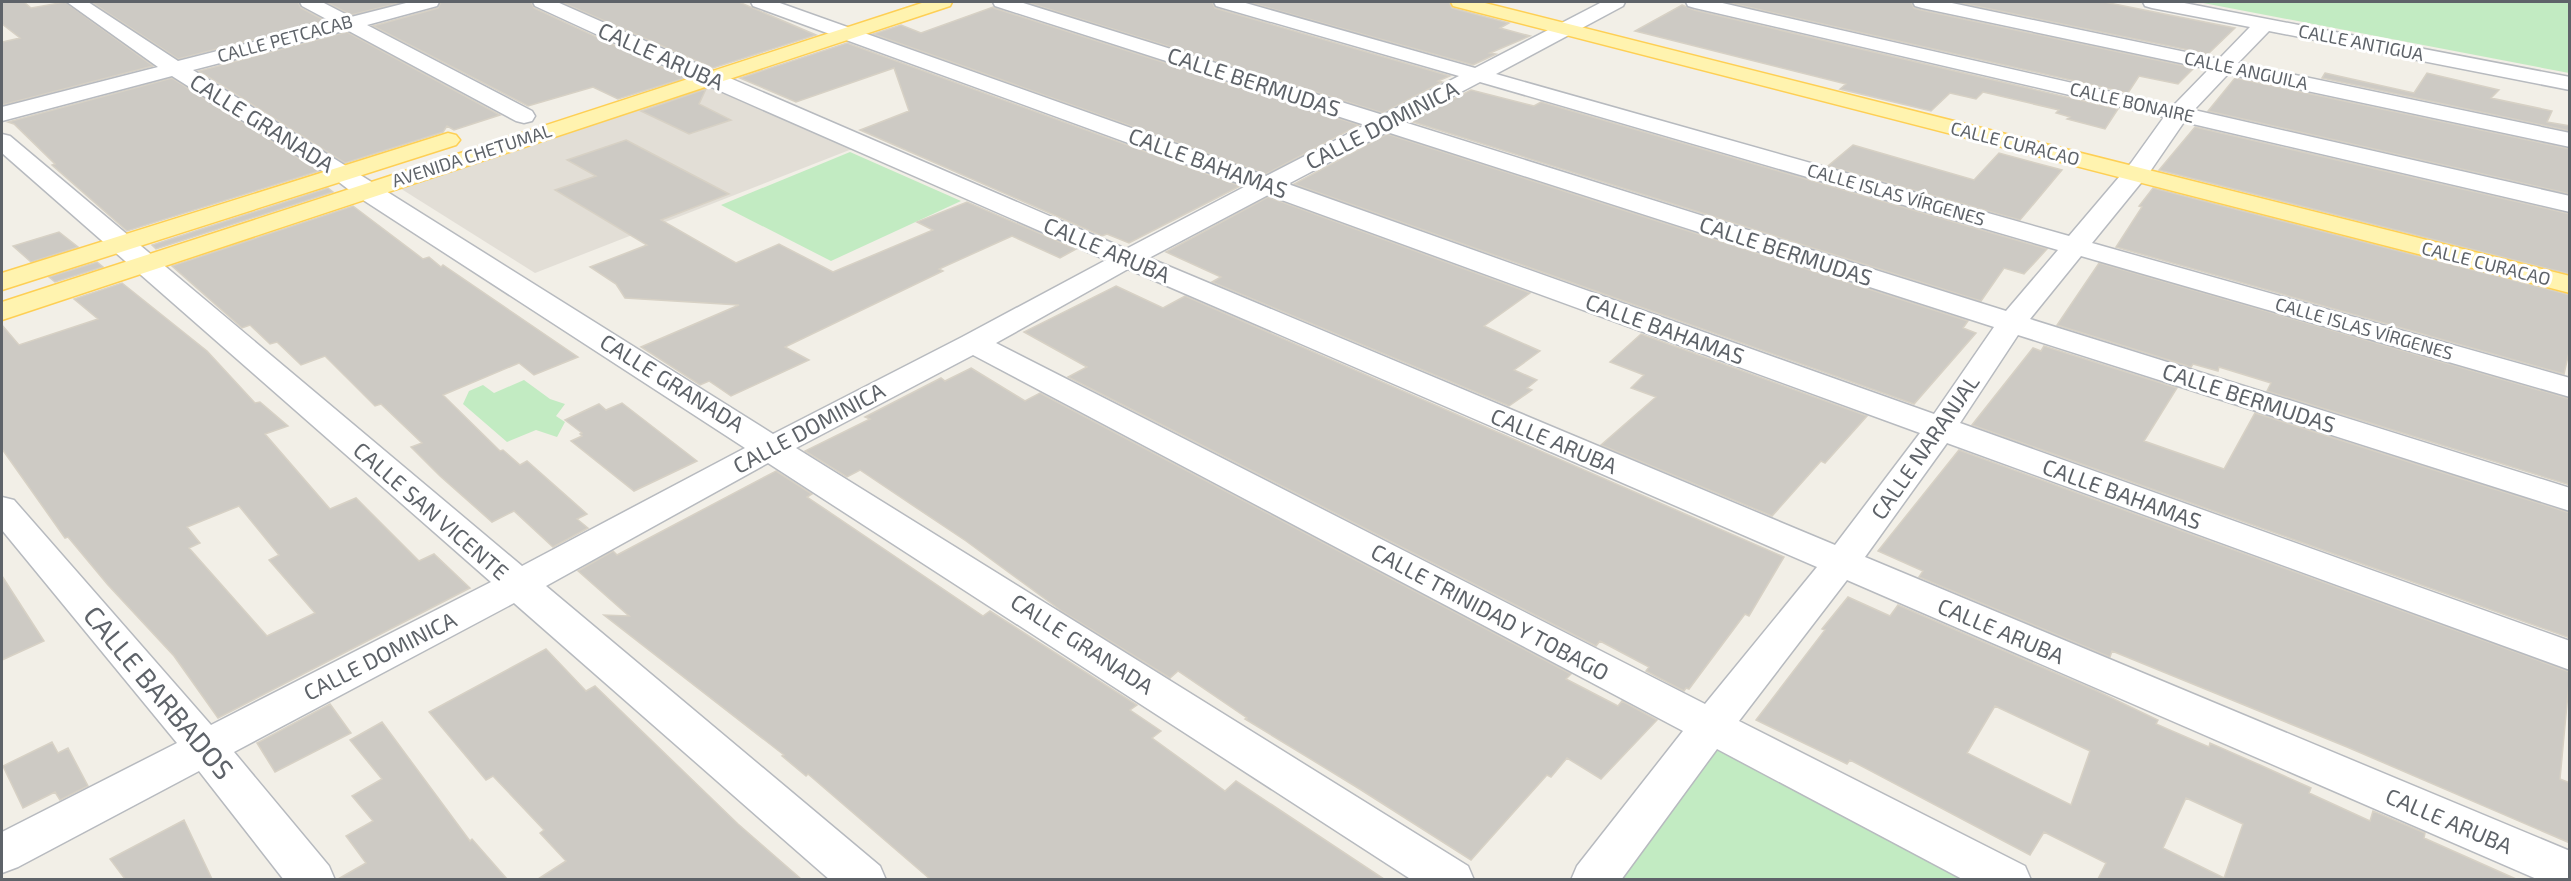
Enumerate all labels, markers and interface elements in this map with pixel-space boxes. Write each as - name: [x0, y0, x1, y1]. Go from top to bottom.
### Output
- street label: CALLE PETCACAB: [215, 9, 355, 67]
- street label: CALLE ARUBA: [595, 16, 729, 95]
- street label: CALLE ANTIGUA: [2297, 19, 2426, 65]
- street label: CALLE BERMUDAS: [1165, 41, 1344, 121]
- street label: CALLE ANGUILA: [2182, 46, 2311, 94]
- street label: CALLE GRANADA: [186, 68, 339, 177]
- street label: CALLE DOMINICA: [1301, 74, 1463, 174]
- street label: CALLE BONAIRE: [2068, 77, 2197, 127]
- street label: CALLE CURACAO: [1949, 116, 2082, 170]
- street label: AVENIDA CHETUMAL: [389, 119, 554, 191]
- street label: CALLE BAHAMAS: [1125, 121, 1291, 203]
- street label: CALLE ISLAS VÍRGENES: [1805, 158, 1988, 230]
- street label: CALLE BERMUDAS: [1697, 210, 1876, 290]
- street label: CALLE ARUBA: [1040, 211, 1175, 288]
- street label: CALLE CURACAO: [2420, 236, 2553, 290]
- street label: CALLE BAHAMAS: [1582, 287, 1748, 369]
- street label: CALLE ISLAS VÍRGENES: [2273, 292, 2456, 364]
- street label: CALLE GRANADA: [596, 328, 749, 437]
- street label: CALLE BERMUDAS: [2160, 357, 2339, 437]
- street label: CALLE NARANJAL: [1865, 369, 1984, 524]
- street label: CALLE DOMINICA: [728, 376, 889, 478]
- street label: CALLE ARUBA: [1487, 402, 1622, 479]
- street label: CALLE SAN VICENTE: [349, 436, 514, 585]
- street label: CALLE BAHAMAS: [2039, 452, 2205, 534]
- street label: CALLE TRINIDAD Y TOBAGO: [1367, 537, 1614, 685]
- street label: CALLE GRANADA: [1006, 587, 1159, 699]
- street label: CALLE ARUBA: [1934, 592, 2069, 669]
- street label: CALLE BARBADOS: [78, 599, 241, 785]
- street label: CALLE DOMINICA: [299, 605, 461, 705]
- street label: CALLE ARUBA: [2382, 782, 2517, 859]

